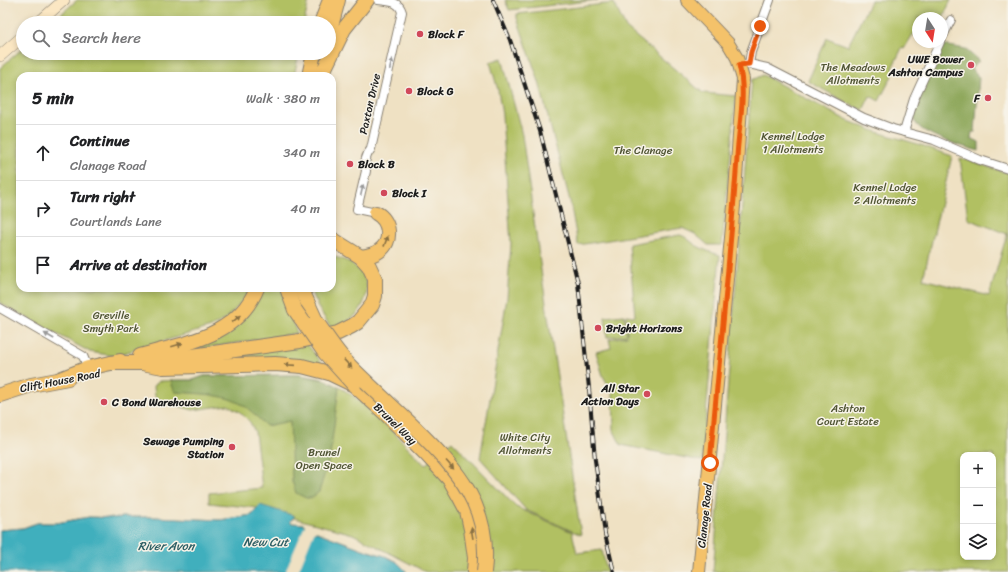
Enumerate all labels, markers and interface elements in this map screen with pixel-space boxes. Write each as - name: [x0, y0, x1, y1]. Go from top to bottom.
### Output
- north arrow: [912, 12, 948, 48]
- search box: [16, 16, 336, 60]
- route end: [751, 17, 769, 35]
- text: Search here: [62, 25, 141, 51]
- place label: Block F: [428, 25, 465, 44]
- icon: search: [30, 27, 52, 49]
- marker: Block F: [415, 29, 425, 39]
- place label: UWE Bower Ashton Campus: [888, 50, 964, 82]
- one-way arrow: [388, 58, 394, 70]
- park label: The Meadows Allotments: [820, 58, 886, 90]
- marker: UWE Bower Ashton Campus: [966, 60, 976, 70]
- street label: Paxton Drive: [354, 71, 386, 136]
- place label: Block G: [417, 82, 454, 101]
- text: 5 min: [32, 83, 74, 113]
- marker: Block G: [404, 86, 414, 96]
- text: Walk · 380 m: [246, 87, 320, 110]
- place label: F: [973, 89, 981, 108]
- marker: F: [983, 93, 993, 103]
- park label: Kennel Lodge 1 Allotments: [761, 127, 825, 159]
- text: Continue: [70, 128, 130, 154]
- text: 340 m: [283, 141, 320, 164]
- park label: The Clanage: [614, 141, 673, 160]
- icon: ahead: [32, 142, 54, 164]
- text: Clanage Road: [70, 154, 146, 177]
- place label: Block B: [358, 155, 395, 174]
- marker: Block B: [345, 159, 355, 169]
- park label: Kennel Lodge 2 Allotments: [853, 178, 917, 210]
- one-way arrow: [359, 183, 365, 196]
- text: Turn right: [70, 184, 135, 210]
- place label: Block I: [392, 184, 428, 203]
- marker: Block I: [379, 188, 389, 198]
- text: 40 m: [290, 197, 320, 220]
- icon: right: [32, 198, 54, 220]
- text: Courtlands Lane: [70, 210, 162, 233]
- one-way arrow: [383, 234, 389, 246]
- text: Arrive at destination: [70, 252, 207, 278]
- icon: arrive: [32, 254, 54, 276]
- park label: Greville Smyth Park: [83, 306, 139, 338]
- one-way arrow: [230, 314, 241, 323]
- place label: Bright Horizons: [606, 319, 683, 338]
- marker: Bright Horizons: [593, 323, 603, 333]
- one-way arrow: [43, 333, 55, 340]
- one-way arrow: [171, 342, 183, 348]
- one-way arrow: [343, 359, 352, 368]
- one-way arrow: [284, 362, 296, 369]
- street label: Clift House Road: [18, 364, 103, 398]
- place label: All Star Action Days: [580, 379, 640, 411]
- marker: All Star Action Days: [642, 389, 652, 399]
- place label: C Bond Warehouse: [111, 393, 201, 412]
- marker: C Bond Warehouse: [99, 397, 109, 407]
- street label: Brunel Way: [369, 398, 421, 450]
- park label: Ashton Court Estate: [817, 399, 879, 431]
- park label: White City Allotments: [497, 428, 552, 460]
- place label: Sewage Pumping Station: [142, 432, 224, 464]
- marker: Sewage Pumping Station: [227, 442, 237, 452]
- park label: Brunel Open Space: [296, 443, 353, 475]
- map controls: [960, 452, 996, 560]
- button: +: [960, 452, 996, 488]
- route start: [701, 454, 719, 472]
- one-way arrow: [446, 460, 455, 470]
- street label: Clanage Road: [692, 482, 718, 549]
- button: −: [960, 488, 996, 524]
- button: layers: [960, 524, 996, 560]
- one-way arrow: [469, 527, 475, 539]
- water label: New Cut: [243, 531, 290, 553]
- water label: River Avon: [138, 535, 196, 557]

